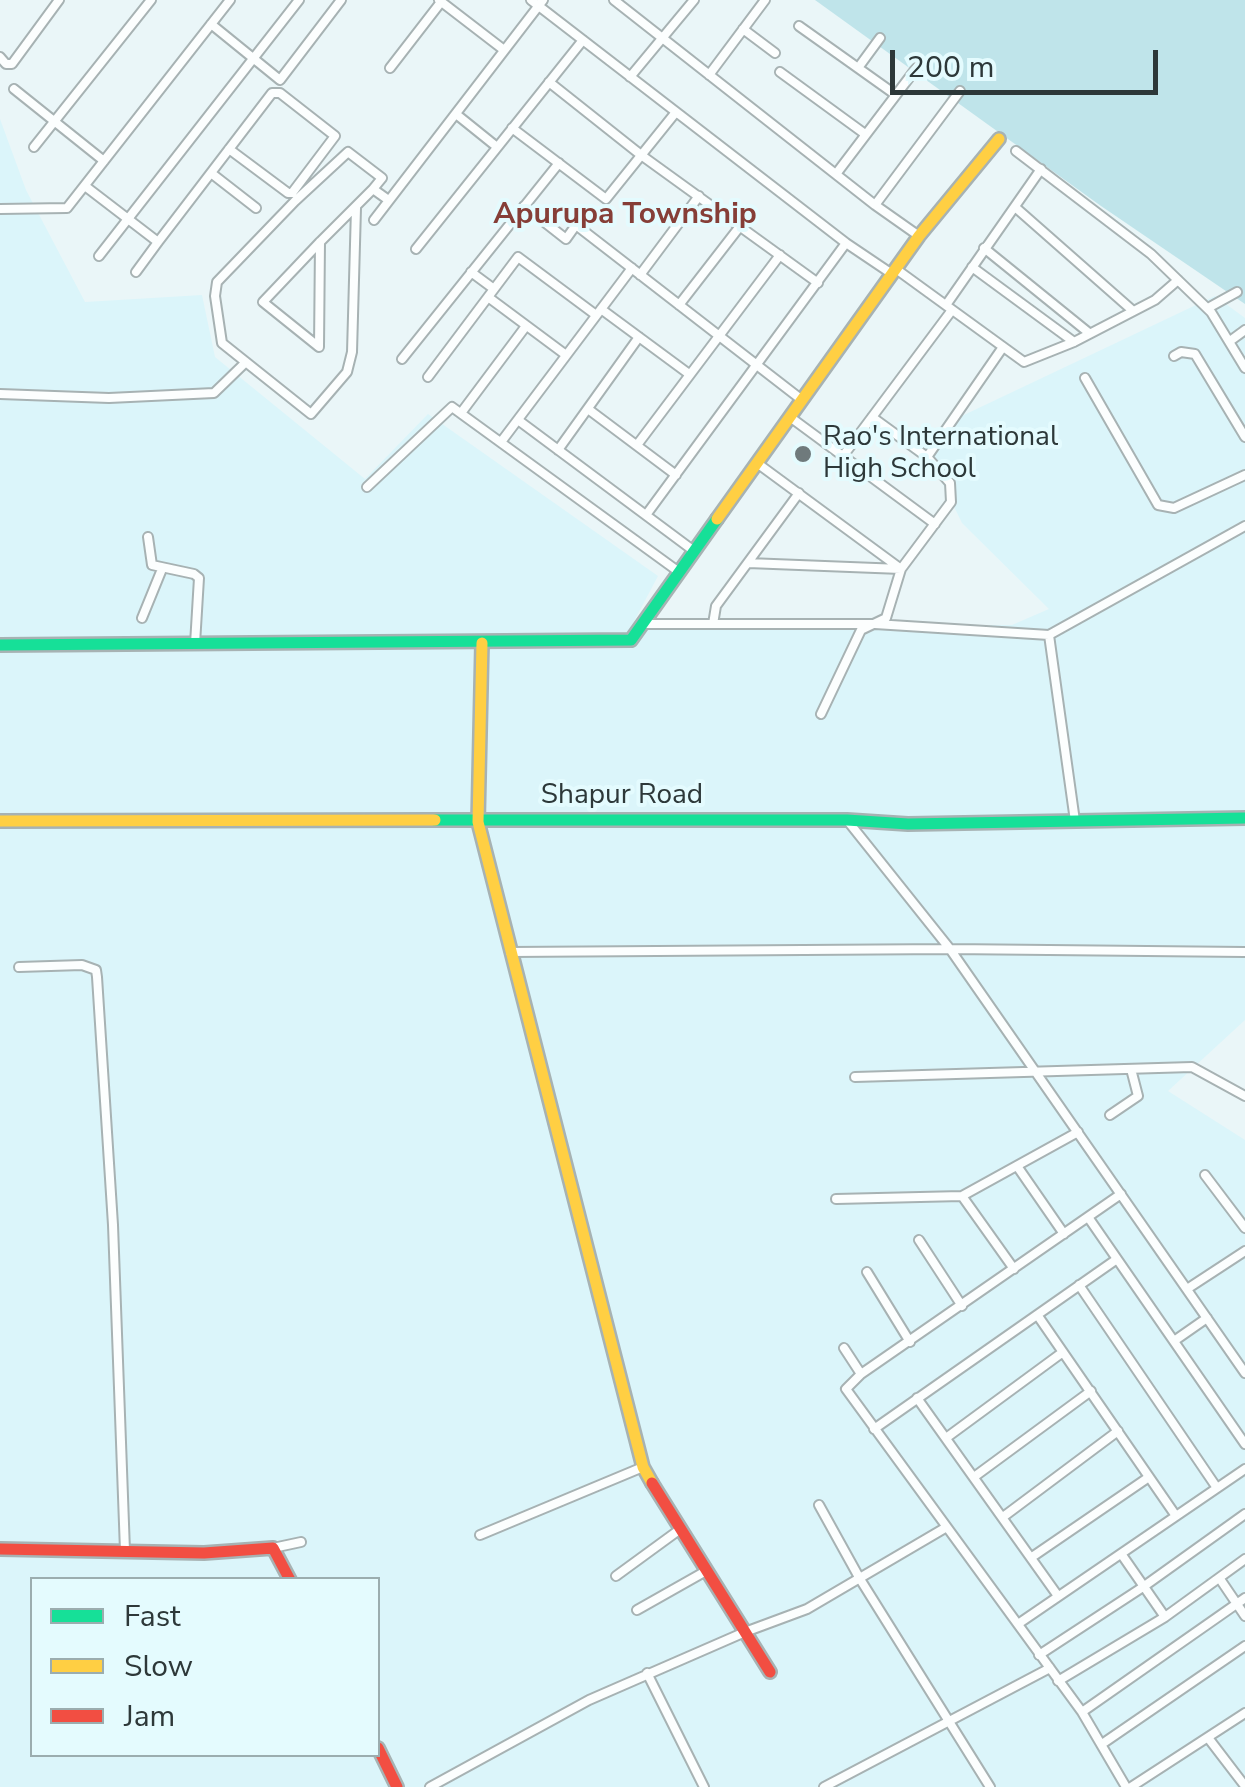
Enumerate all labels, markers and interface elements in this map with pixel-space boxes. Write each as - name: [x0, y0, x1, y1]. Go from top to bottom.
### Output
- scale bar: [895, 30, 1162, 92]
- text: 200 m: [907, 47, 994, 88]
- district label: Apurupa Township: [493, 198, 757, 234]
- place label: Rao's International High School: [823, 421, 1058, 487]
- marker: Rao's International High School: [792, 443, 814, 465]
- street label: Shapur Road: [541, 779, 703, 813]
- legend: [30, 1577, 380, 1757]
- text: Fast: [124, 1596, 181, 1637]
- text: Slow: [124, 1646, 193, 1687]
- text: Jam: [124, 1696, 175, 1737]

